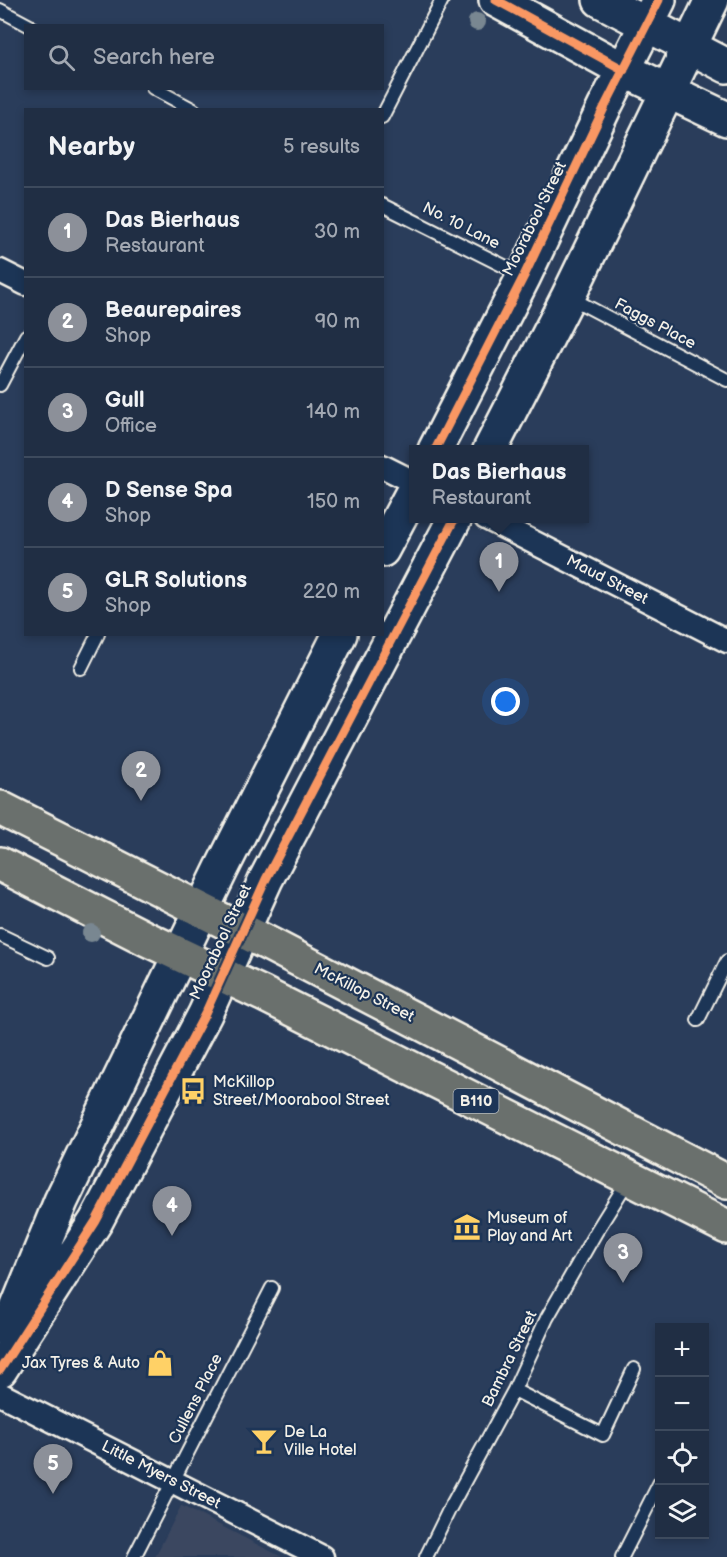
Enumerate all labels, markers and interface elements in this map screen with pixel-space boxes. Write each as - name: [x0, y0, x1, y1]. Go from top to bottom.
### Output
- search box: [24, 24, 384, 90]
- icon: search: [45, 41, 78, 74]
- text: Search here: [93, 44, 215, 71]
- text: Nearby: [48, 132, 135, 163]
- text: 5 results: [283, 135, 360, 159]
- street label: Moorabool Street: [499, 159, 571, 279]
- street label: No. 10 Lane: [419, 198, 503, 254]
- text: Das Bierhaus: [105, 207, 240, 234]
- text: 1: [63, 220, 72, 244]
- text: 30 m: [314, 220, 360, 244]
- text: Restaurant: [105, 234, 205, 258]
- street label: Faggs Place: [611, 295, 699, 354]
- text: Beaurepaires: [105, 297, 241, 324]
- text: 2: [62, 310, 73, 334]
- text: 90 m: [315, 310, 360, 334]
- text: Shop: [105, 324, 151, 348]
- text: Gull: [105, 387, 145, 414]
- text: 3: [62, 400, 73, 424]
- text: 140 m: [306, 400, 360, 424]
- text: Office: [105, 414, 157, 438]
- popup: [409, 445, 589, 523]
- text: Das Bierhaus: [432, 459, 566, 486]
- text: D Sense Spa: [105, 477, 233, 504]
- text: Restaurant: [432, 486, 531, 510]
- text: 4: [62, 490, 73, 514]
- text: 150 m: [307, 490, 360, 514]
- text: Shop: [105, 504, 151, 528]
- pin: 1: [480, 542, 518, 592]
- street label: Maud Street: [563, 551, 651, 609]
- text: GLR Solutions: [105, 567, 247, 594]
- text: 5: [62, 580, 73, 604]
- text: 220 m: [303, 580, 360, 604]
- text: Shop: [105, 594, 151, 618]
- your location: [491, 687, 520, 716]
- pin: 2: [122, 752, 160, 801]
- street label: Moorabool Street: [186, 881, 256, 1003]
- street label: McKillop Street: [311, 960, 417, 1026]
- place label: McKillop Street/Moorabool Street: [213, 1073, 389, 1110]
- bus stop icon: McKillop Street/Moorabool Street: [178, 1076, 208, 1106]
- road number: B110: [454, 1089, 498, 1113]
- pin: 4: [152, 1186, 192, 1236]
- place label: Museum of Play and Art: [487, 1209, 572, 1246]
- museum icon: Museum of Play and Art: [452, 1212, 482, 1242]
- pin: 3: [604, 1234, 642, 1283]
- street label: Bambra Street: [478, 1308, 542, 1410]
- map controls: [655, 1323, 709, 1539]
- button: +: [655, 1323, 709, 1377]
- shop icon: Jax Tyres & Auto: [145, 1348, 175, 1378]
- street label: Cullens Place: [165, 1350, 227, 1447]
- place label: Jax Tyres & Auto: [22, 1354, 140, 1373]
- button: −: [655, 1377, 709, 1431]
- place label: De La Ville Hotel: [284, 1423, 357, 1460]
- bar icon: De La Ville Hotel: [249, 1426, 279, 1456]
- button: locate: [655, 1431, 709, 1485]
- street label: Little Myers Street: [98, 1437, 224, 1513]
- pin: 5: [34, 1444, 72, 1494]
- button: layers: [655, 1485, 709, 1539]

